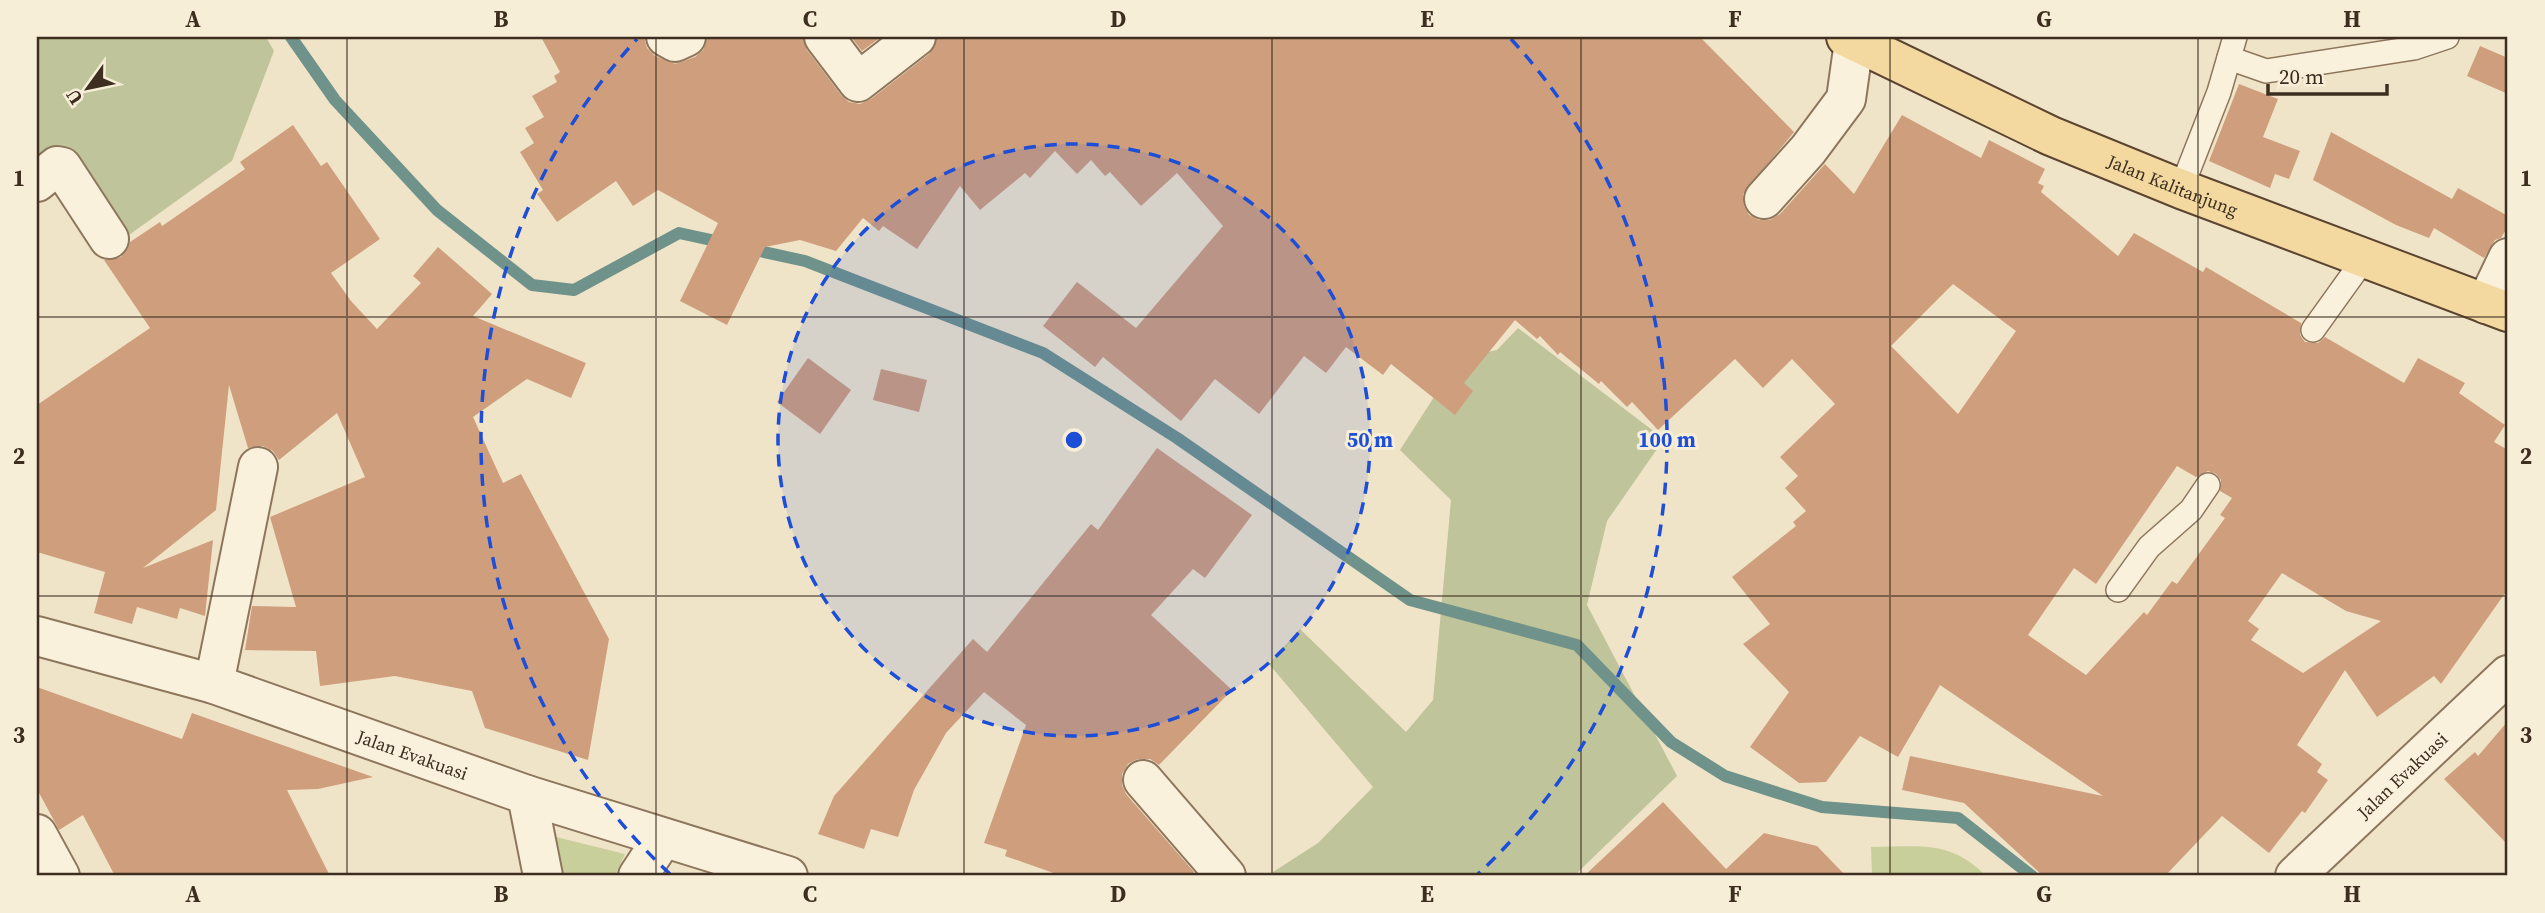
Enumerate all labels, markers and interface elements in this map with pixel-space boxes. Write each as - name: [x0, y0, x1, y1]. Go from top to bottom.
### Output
- text: A: [185, 3, 201, 35]
- text: B: [494, 3, 509, 35]
- text: C: [803, 3, 817, 35]
- text: D: [1110, 3, 1126, 35]
- text: E: [1420, 3, 1434, 35]
- text: F: [1728, 3, 1742, 35]
- text: G: [2036, 3, 2052, 35]
- text: H: [2343, 3, 2361, 35]
- north arrow: [52, 52, 122, 122]
- scale bar: [2268, 52, 2388, 96]
- text: 20 m: [2279, 62, 2324, 91]
- text: U: [59, 84, 88, 110]
- street label: Jalan Kalitanjung: [2103, 148, 2242, 222]
- text: 1: [13, 162, 25, 194]
- text: 1: [2520, 162, 2532, 194]
- text: 50 m: [1347, 425, 1393, 454]
- text: 100 m: [1638, 425, 1696, 454]
- centre of rings: [1062, 428, 1086, 452]
- text: 2: [13, 440, 25, 472]
- text: 2: [2520, 440, 2532, 472]
- text: 3: [13, 719, 25, 751]
- text: 3: [2520, 719, 2532, 751]
- street label: Jalan Evakuasi: [353, 723, 471, 786]
- street label: Jalan Evakuasi: [2350, 726, 2453, 825]
- text: A: [185, 878, 201, 910]
- text: B: [494, 878, 509, 910]
- text: C: [803, 878, 817, 910]
- text: D: [1110, 878, 1126, 910]
- text: E: [1420, 878, 1434, 910]
- text: F: [1728, 878, 1742, 910]
- text: G: [2036, 878, 2052, 910]
- text: H: [2343, 878, 2361, 910]

